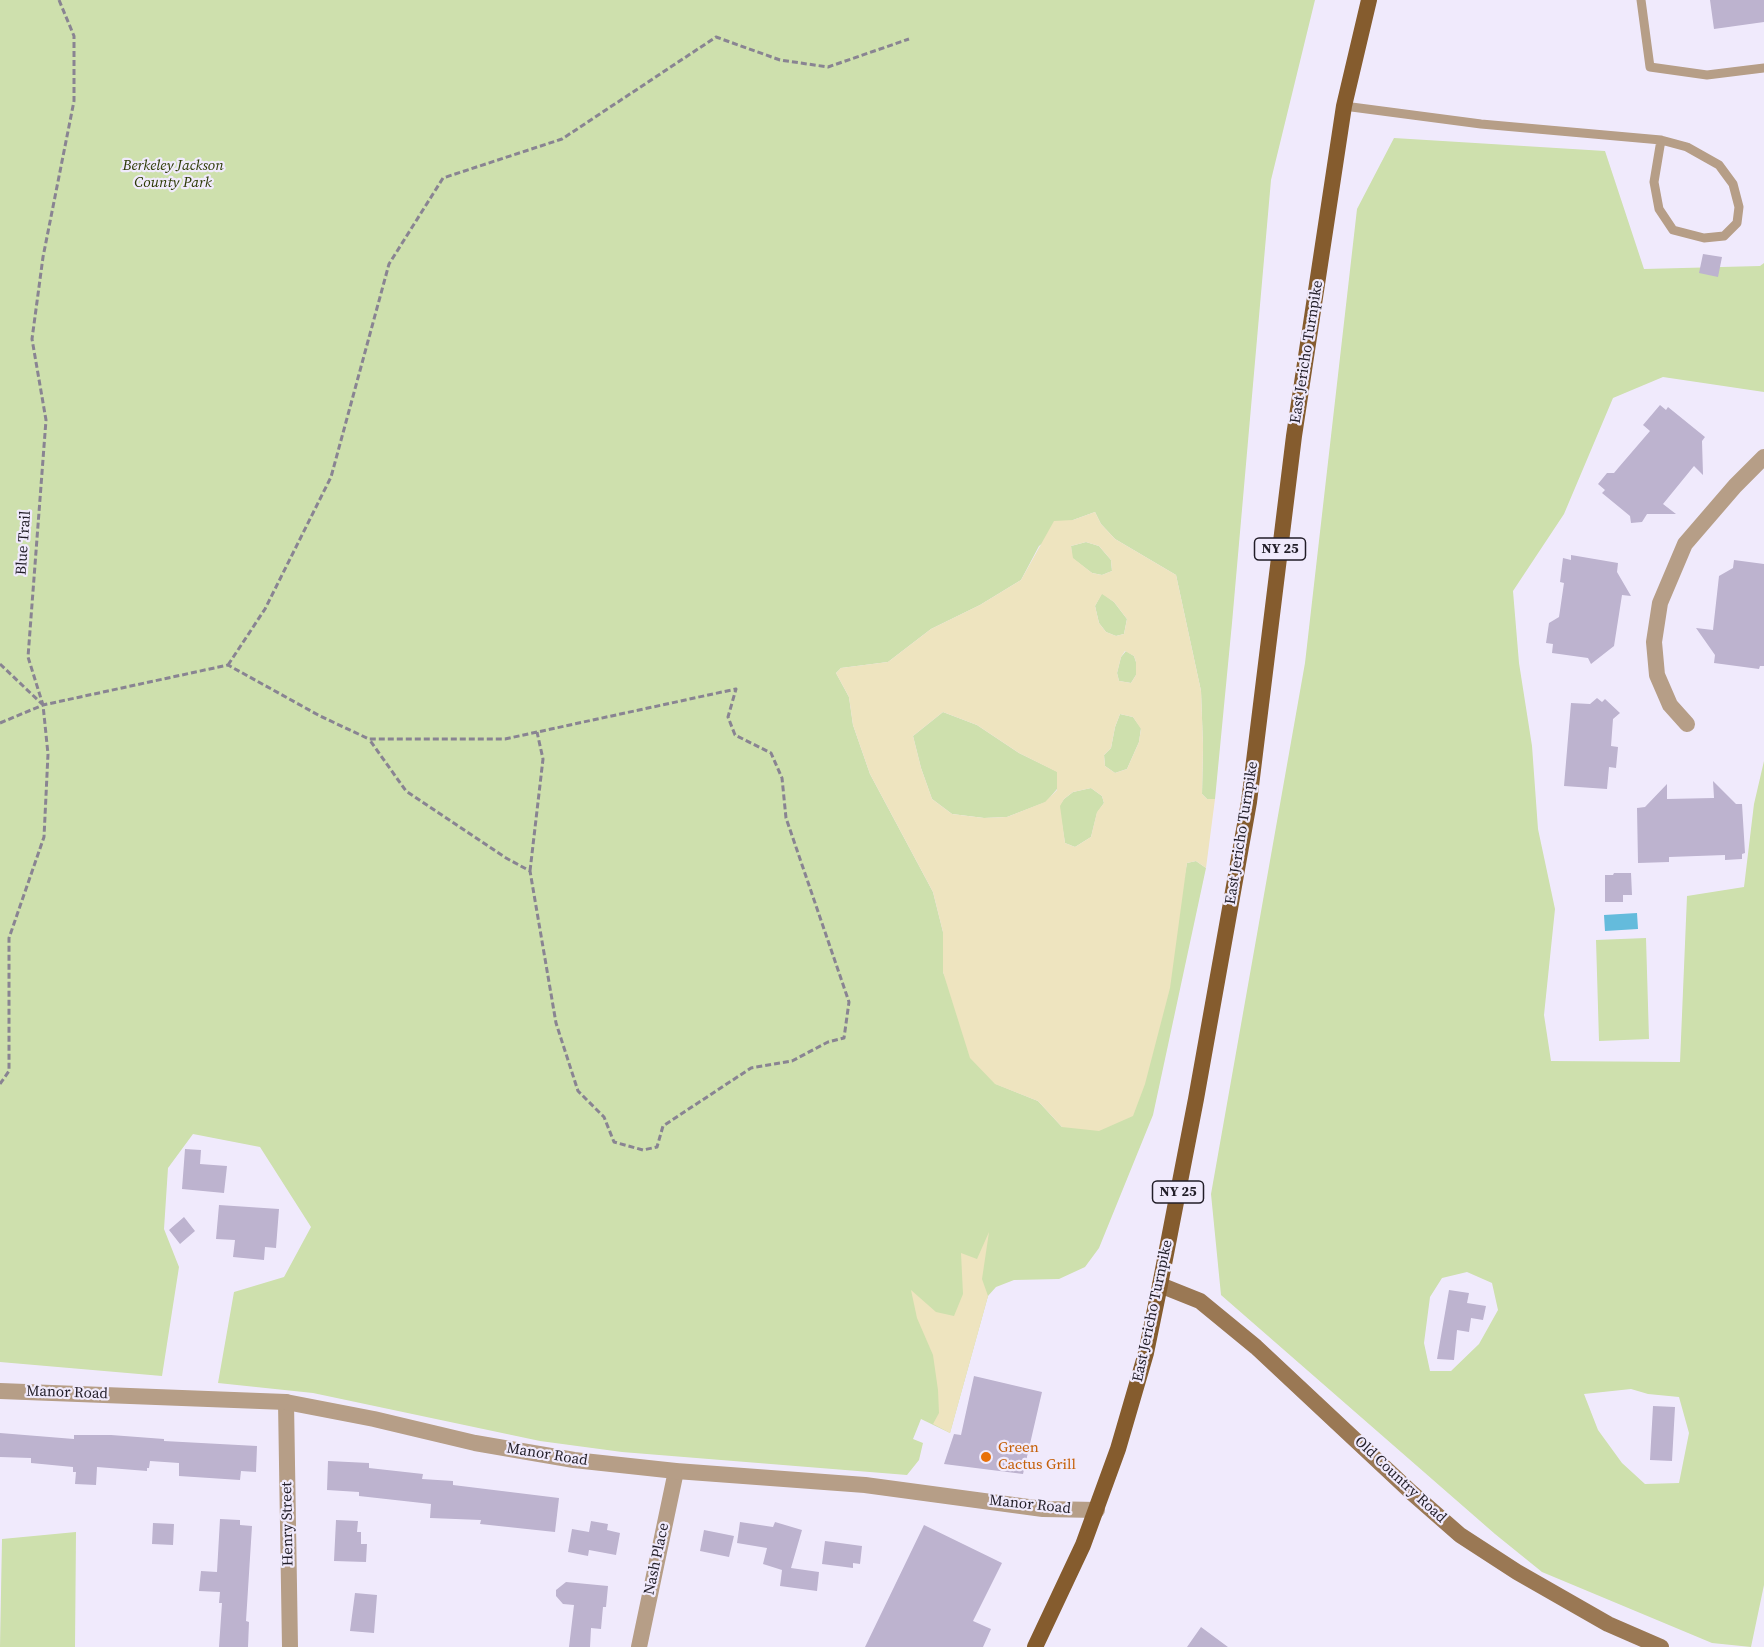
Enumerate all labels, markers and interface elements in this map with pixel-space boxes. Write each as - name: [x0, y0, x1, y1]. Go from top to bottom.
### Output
- park label: Berkeley Jackson County Park: [122, 157, 224, 192]
- street label: East Jericho Turnpike: [1287, 279, 1327, 425]
- street label: Blue Trail: [13, 510, 35, 576]
- road number: NY 25: [1254, 538, 1306, 560]
- street label: East Jericho Turnpike: [1222, 760, 1262, 906]
- road number: NY 25: [1152, 1181, 1204, 1203]
- street label: East Jericho Turnpike: [1129, 1238, 1177, 1384]
- street label: Manor Road: [26, 1383, 108, 1403]
- street label: Old Country Road: [1350, 1433, 1450, 1527]
- place label: Green Cactus Grill: [998, 1439, 1076, 1474]
- street label: Manor Road: [505, 1440, 589, 1470]
- marker: Green Cactus Grill: [979, 1450, 993, 1464]
- street label: Henry Street: [278, 1481, 298, 1567]
- street label: Manor Road: [988, 1492, 1072, 1518]
- street label: Nash Place: [641, 1521, 673, 1597]

